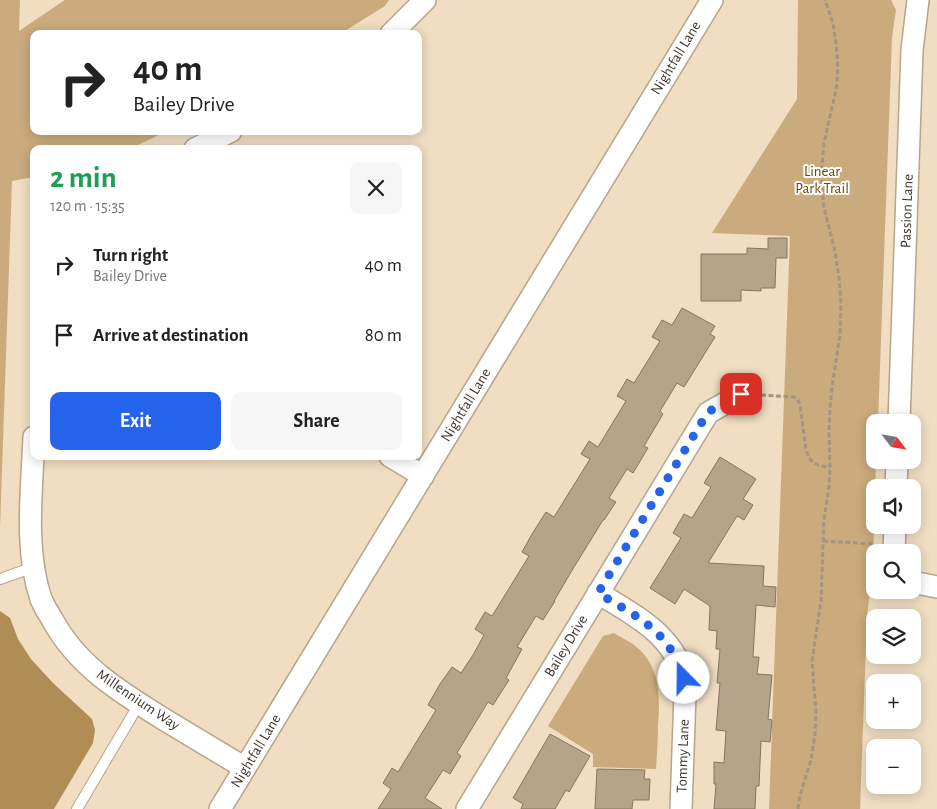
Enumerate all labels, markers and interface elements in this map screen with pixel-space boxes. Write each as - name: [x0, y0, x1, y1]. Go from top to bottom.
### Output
- street label: Nightfall Lane: [648, 19, 704, 97]
- icon: right: [50, 50, 115, 115]
- text: 40 m: [133, 52, 202, 87]
- text: Bailey Drive: [133, 93, 235, 115]
- button: close: [350, 162, 402, 214]
- text: 2 min: [50, 163, 117, 193]
- park label: Linear Park Trail: [795, 164, 849, 196]
- street label: Passion Lane: [898, 174, 916, 248]
- text: 120 m · 15:35: [50, 198, 125, 214]
- text: Turn right: [93, 246, 168, 265]
- icon: right: [50, 251, 78, 279]
- text: 40 m: [364, 256, 402, 275]
- text: Bailey Drive: [93, 268, 167, 284]
- icon: arrive: [50, 321, 78, 349]
- text: Arrive at destination: [93, 326, 249, 345]
- text: 80 m: [365, 326, 402, 345]
- street label: Nightfall Lane: [438, 366, 494, 444]
- pin: [720, 373, 762, 415]
- icon: arrive: [727, 380, 755, 408]
- button: Exit: [50, 392, 221, 450]
- button: Share: [231, 392, 402, 450]
- north arrow: [866, 414, 921, 469]
- map controls: [866, 414, 921, 794]
- button: sound: [866, 479, 921, 534]
- button: search: [866, 544, 921, 599]
- button: layers: [866, 609, 921, 664]
- street label: Bailey Drive: [542, 612, 590, 680]
- position arrow: [657, 651, 709, 703]
- street label: Millennium Way: [94, 667, 183, 734]
- button: +: [866, 674, 921, 729]
- street label: Nightfall Lane: [228, 712, 284, 790]
- street label: Tommy Lane: [674, 719, 692, 793]
- button: −: [866, 739, 921, 794]

